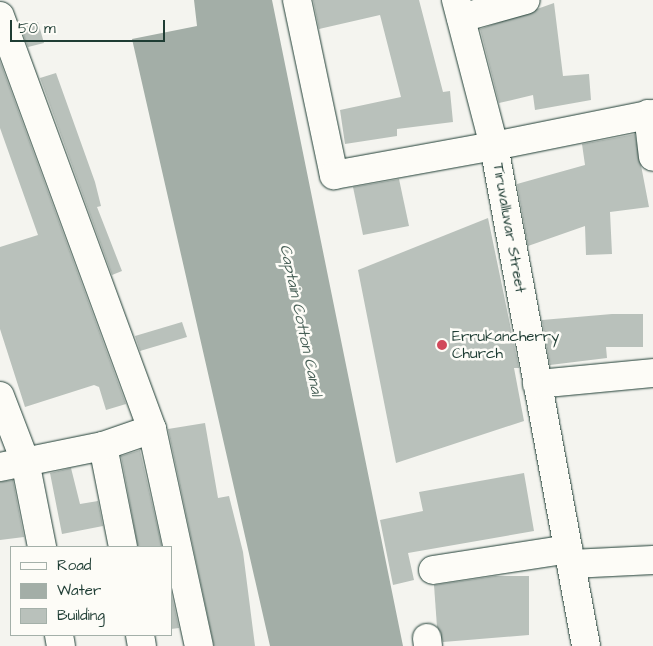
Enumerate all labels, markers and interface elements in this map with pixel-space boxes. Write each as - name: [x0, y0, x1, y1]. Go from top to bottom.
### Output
- scale bar: [12, 10, 168, 42]
- text: 50 m: [18, 18, 56, 39]
- street label: Tiruvalluvar Street: [489, 162, 529, 294]
- water label: Captain Cotton Canal: [276, 242, 326, 398]
- place label: Errukancherry Church: [452, 327, 559, 362]
- marker: Errukancherry Church: [436, 339, 448, 351]
- legend: [10, 546, 172, 636]
- text: Road: [57, 555, 91, 576]
- text: Water: [57, 580, 101, 601]
- text: Building: [57, 605, 105, 626]

